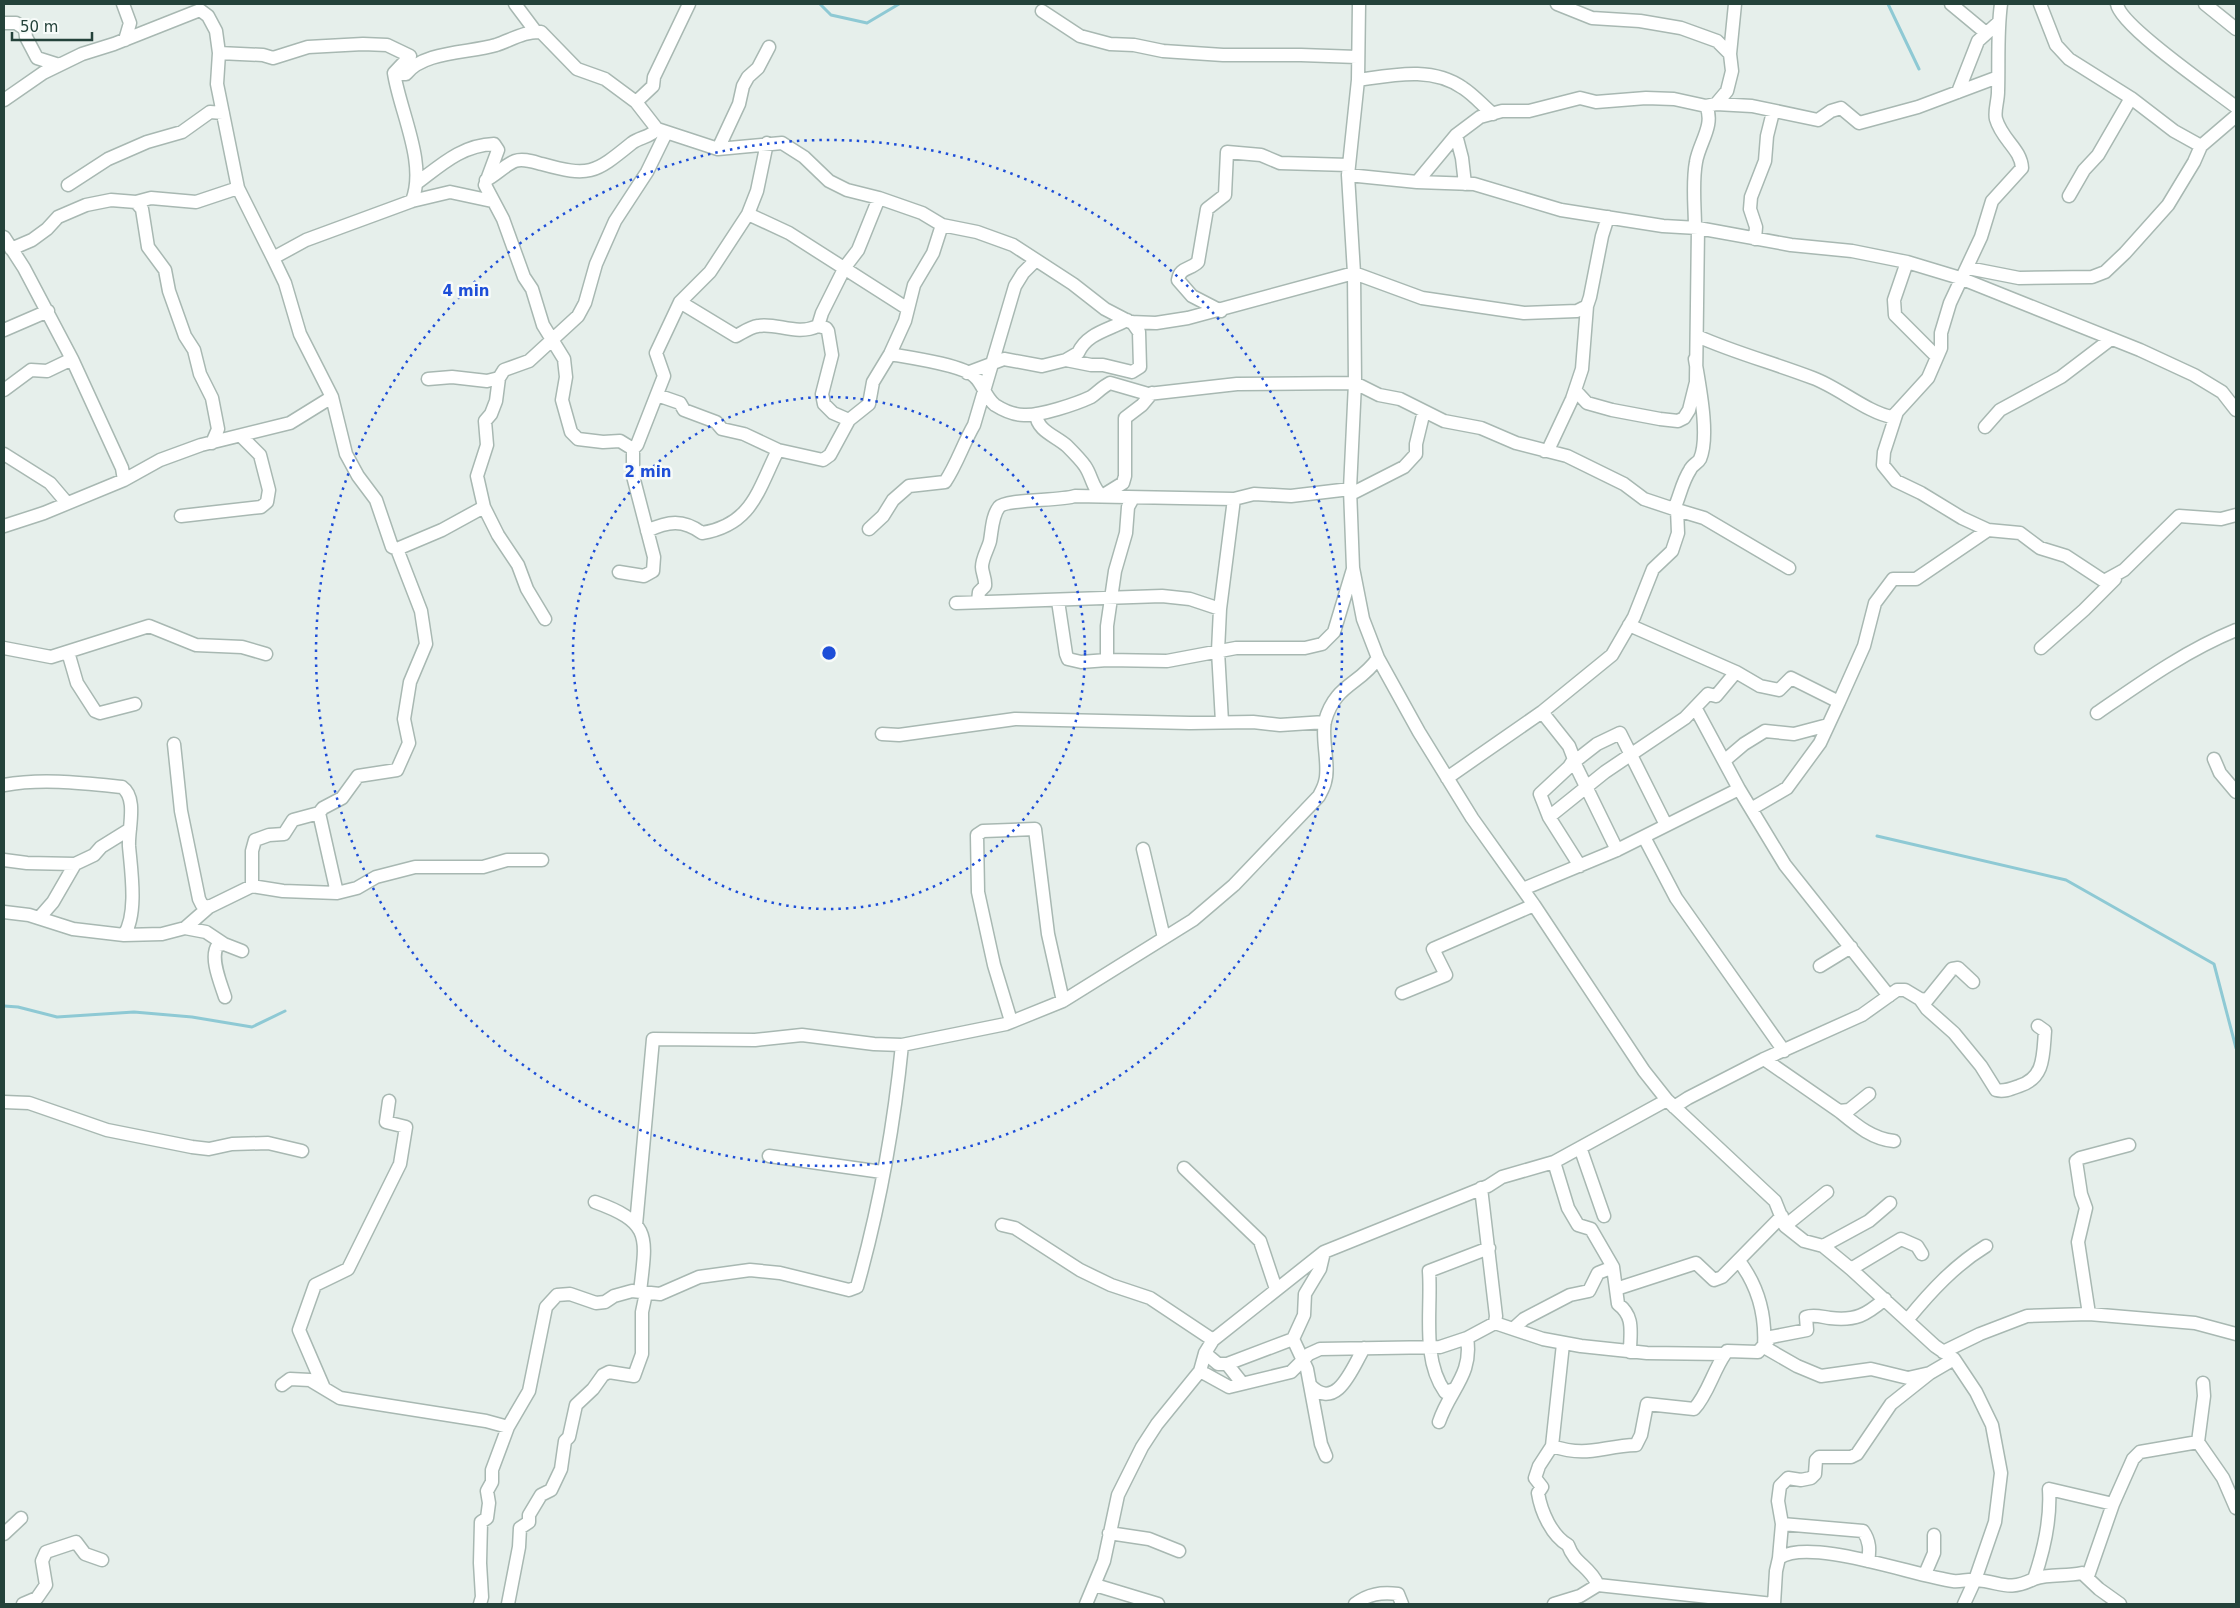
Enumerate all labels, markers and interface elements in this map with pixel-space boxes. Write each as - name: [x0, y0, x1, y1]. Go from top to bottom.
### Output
- scale bar: [12, 10, 92, 42]
- text: 50 m: [20, 18, 58, 36]
- text: 4 min: [442, 282, 490, 300]
- text: 2 min: [624, 463, 672, 481]
- centre of rings: [820, 644, 838, 662]

